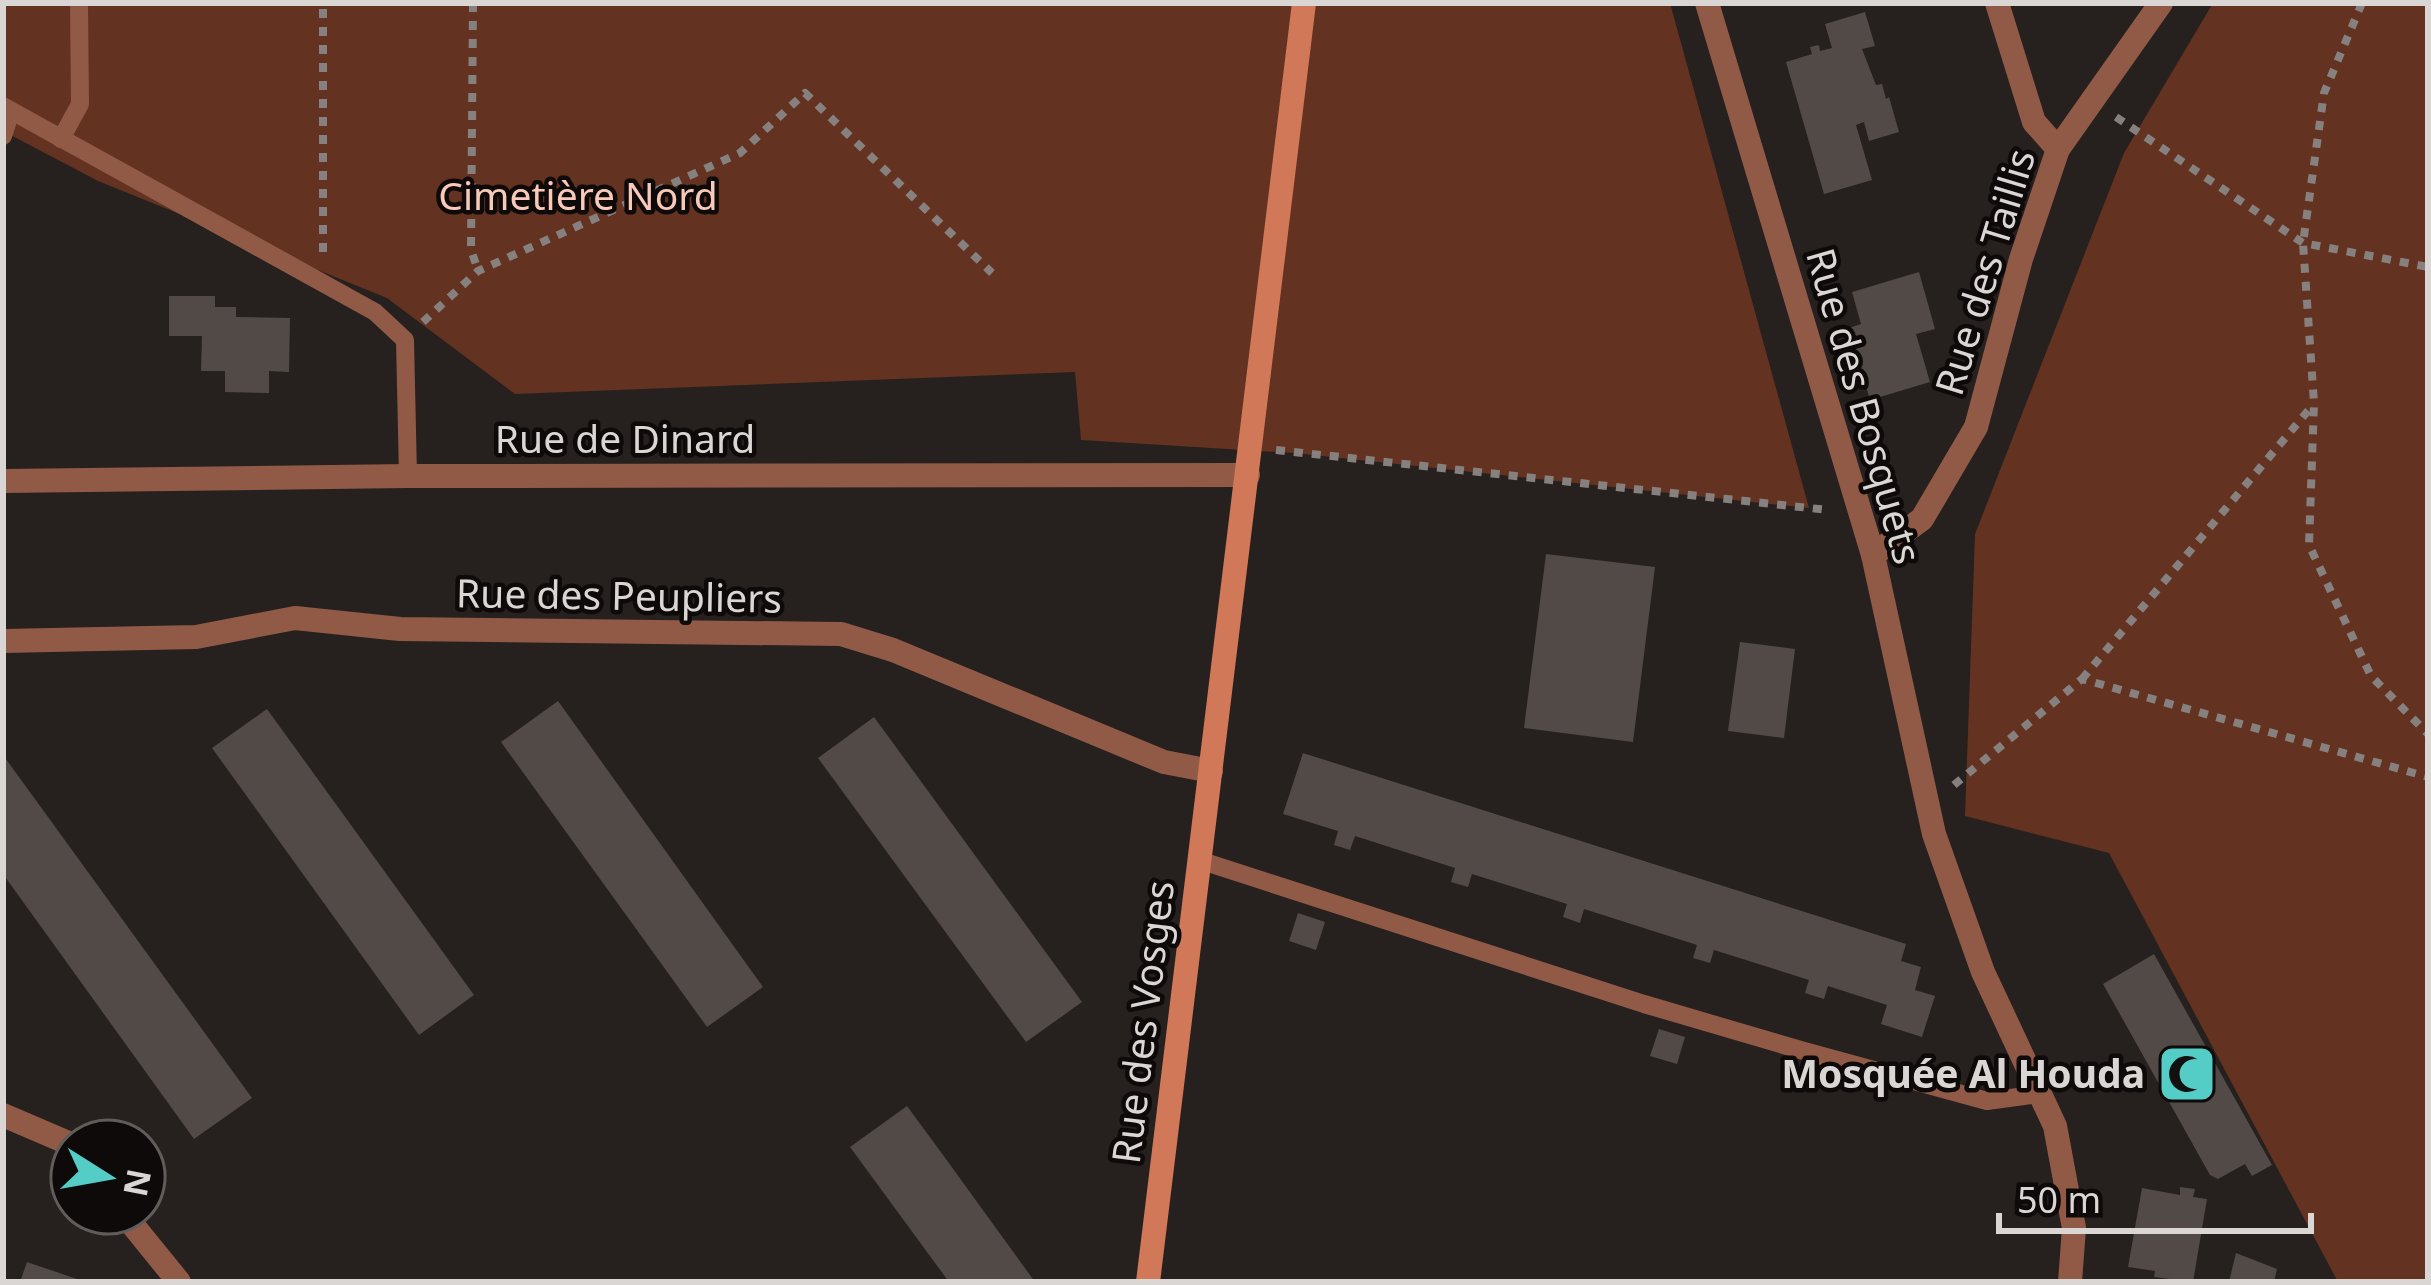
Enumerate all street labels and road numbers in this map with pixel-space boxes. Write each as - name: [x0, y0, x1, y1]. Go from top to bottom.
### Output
- street label: Rue des Taillis: [1921, 142, 2046, 401]
- street label: Rue des Bosquets: [1795, 242, 1936, 569]
- street label: Rue de Dinard: [495, 411, 755, 464]
- street label: Rue des Peupliers: [456, 565, 782, 624]
- street label: Rue des Vosges: [1098, 877, 1185, 1166]

